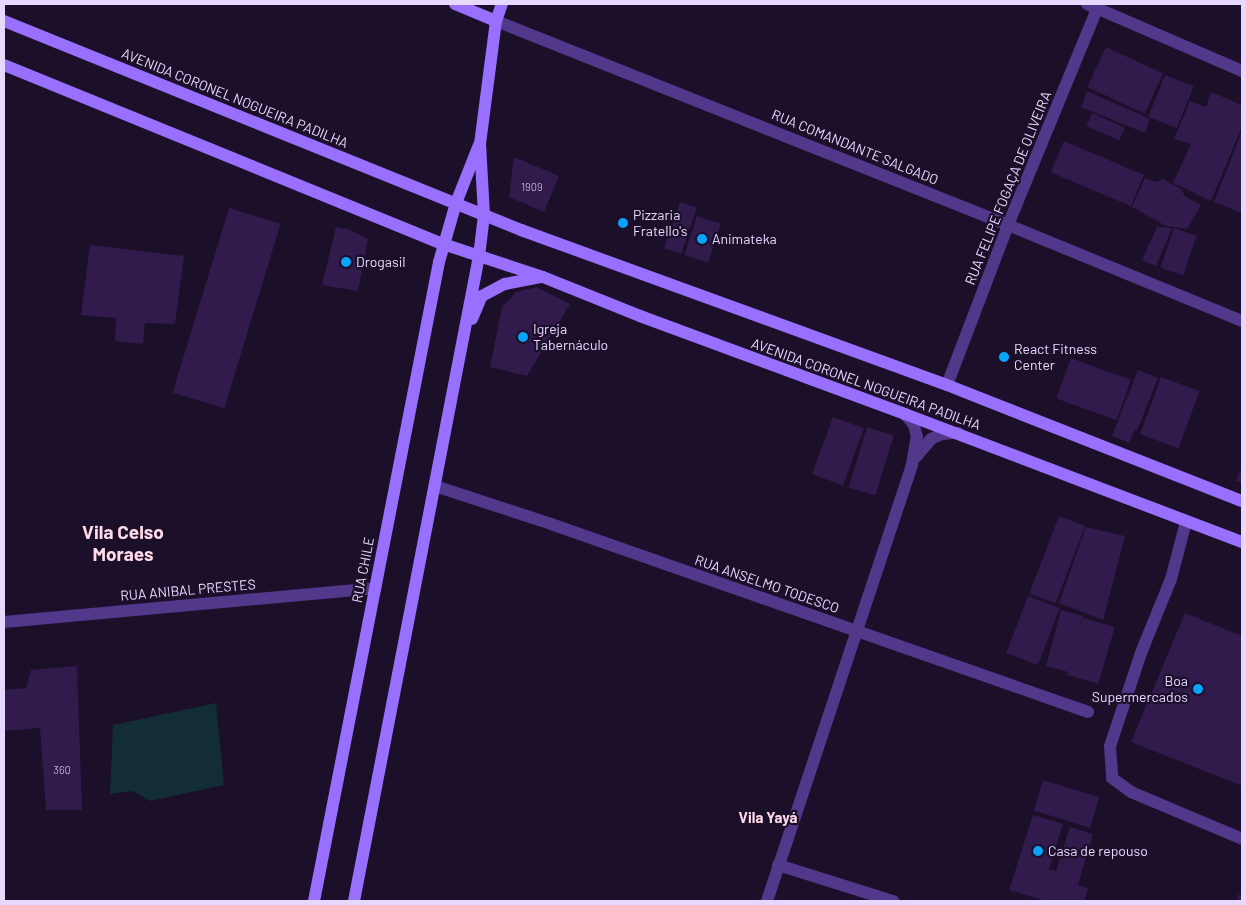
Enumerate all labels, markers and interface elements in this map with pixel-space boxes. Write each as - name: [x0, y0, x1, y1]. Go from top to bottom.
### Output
- street label: AVENIDA CORONEL NOGUEIRA PADILHA: [119, 45, 351, 151]
- street label: RUA FELIPE FOGAÇA DE OLIVEIRA: [961, 89, 1055, 287]
- street label: RUA COMANDANTE SALGADO: [769, 106, 941, 188]
- house number: 1909: [521, 180, 543, 194]
- place label: Pizzaria Fratello's: [633, 207, 687, 240]
- marker: Pizzaria Fratello's: [617, 217, 629, 229]
- place label: Animateka: [712, 231, 777, 247]
- marker: Animateka: [696, 233, 708, 245]
- place label: Drogasil: [356, 254, 405, 270]
- marker: Drogasil: [340, 256, 352, 268]
- place label: Igreja Tabernáculo: [533, 321, 608, 354]
- marker: Igreja Tabernáculo: [517, 331, 529, 343]
- street label: AVENIDA CORONEL NOGUEIRA PADILHA: [749, 335, 983, 433]
- place label: React Fitness Center: [1014, 341, 1097, 374]
- marker: React Fitness Center: [998, 351, 1010, 363]
- district label: Vila Celso Moraes: [82, 521, 164, 565]
- street label: RUA CHILE: [348, 536, 378, 604]
- street label: RUA ANSELMO TODESCO: [693, 551, 841, 617]
- street label: RUA ANIBAL PRESTES: [120, 576, 256, 604]
- place label: Boa Supermercados: [1092, 673, 1188, 706]
- marker: Boa Supermercados: [1192, 683, 1204, 695]
- house number: 360: [53, 763, 71, 777]
- district label: Vila Yayá: [739, 809, 797, 827]
- place label: Casa de repouso: [1048, 843, 1148, 859]
- marker: Casa de repouso: [1032, 845, 1044, 857]

